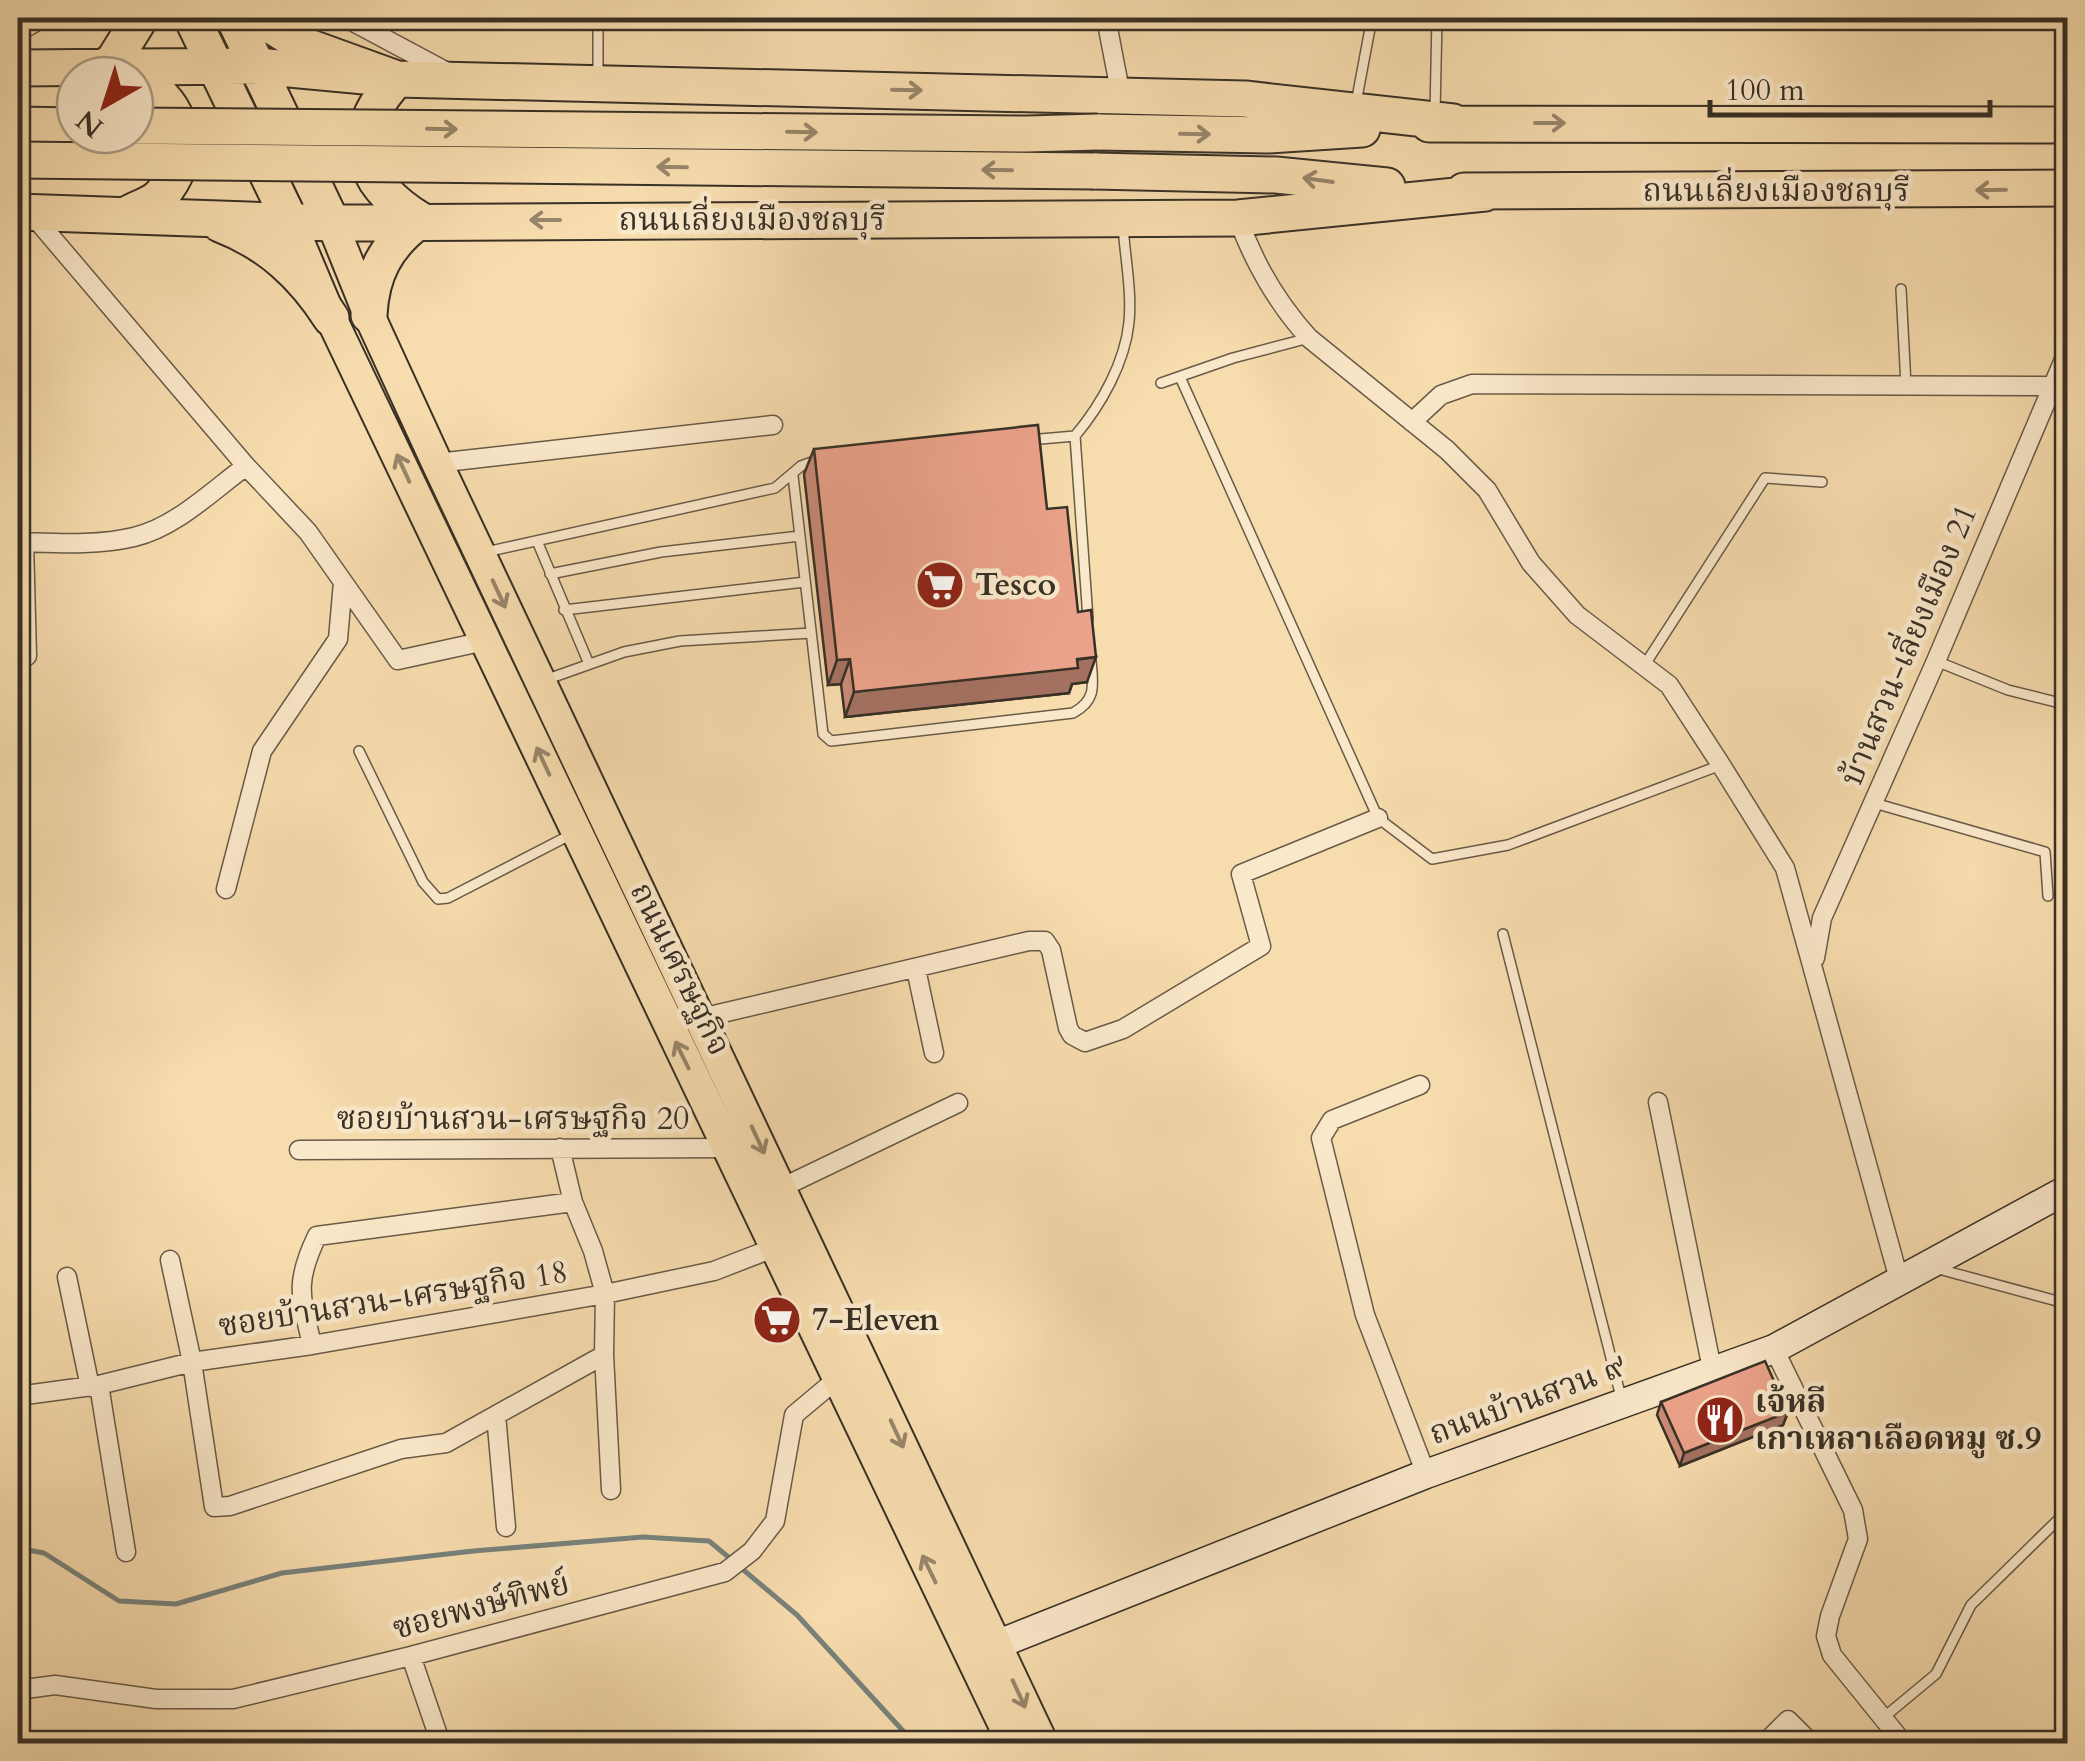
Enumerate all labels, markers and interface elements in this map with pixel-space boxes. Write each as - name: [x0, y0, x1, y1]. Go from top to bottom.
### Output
- north arrow: [55, 55, 155, 155]
- scale bar: [1710, 55, 1990, 117]
- text: 100 m: [1725, 70, 1805, 111]
- one-way arrow: [890, 81, 922, 100]
- text: N: [68, 101, 111, 146]
- one-way arrow: [1534, 114, 1566, 132]
- one-way arrow: [426, 120, 458, 138]
- one-way arrow: [786, 122, 818, 142]
- one-way arrow: [1179, 124, 1211, 143]
- one-way arrow: [656, 158, 688, 176]
- one-way arrow: [981, 160, 1014, 180]
- street label: ถนนเลี่ยงเมืองชลบุรี: [1642, 167, 1910, 213]
- one-way arrow: [1302, 170, 1335, 189]
- one-way arrow: [1975, 180, 2008, 200]
- street label: ถนนเลี่ยงเมืองชลบุรี: [618, 196, 886, 242]
- one-way arrow: [530, 210, 562, 230]
- one-way arrow: [392, 454, 411, 484]
- street label: บ้านสวน-เลี่ยงเมือง 21: [1828, 497, 1988, 792]
- supermarket icon: Tesco: [914, 559, 966, 611]
- place label: Tesco: [975, 563, 1056, 607]
- one-way arrow: [490, 578, 509, 608]
- one-way arrow: [532, 747, 551, 777]
- street label: ถนนเศรษฐกิจ: [619, 875, 741, 1063]
- one-way arrow: [672, 1041, 691, 1071]
- street label: ซอยบ้านสวน-เศรษฐกิจ 20: [337, 1097, 690, 1141]
- one-way arrow: [750, 1124, 769, 1154]
- street label: ซอยบ้านสวน-เศรษฐกิจ 18: [215, 1250, 571, 1348]
- supermarket icon: 7-Eleven: [751, 1294, 803, 1346]
- place label: 7-Eleven: [812, 1298, 940, 1342]
- street label: ถนนบ้านสวน ๙: [1423, 1344, 1631, 1456]
- place label: เจ้หลี เกาเหลาเลือดหมู ซ.9: [1755, 1380, 2041, 1461]
- restaurant icon: เจ้หลี เกาเหลาเลือดหมู ซ.9: [1694, 1394, 1746, 1446]
- one-way arrow: [888, 1418, 907, 1448]
- one-way arrow: [919, 1554, 938, 1584]
- street label: ซอยพงษ์ทิพย์: [388, 1561, 574, 1651]
- one-way arrow: [1011, 1678, 1030, 1708]

